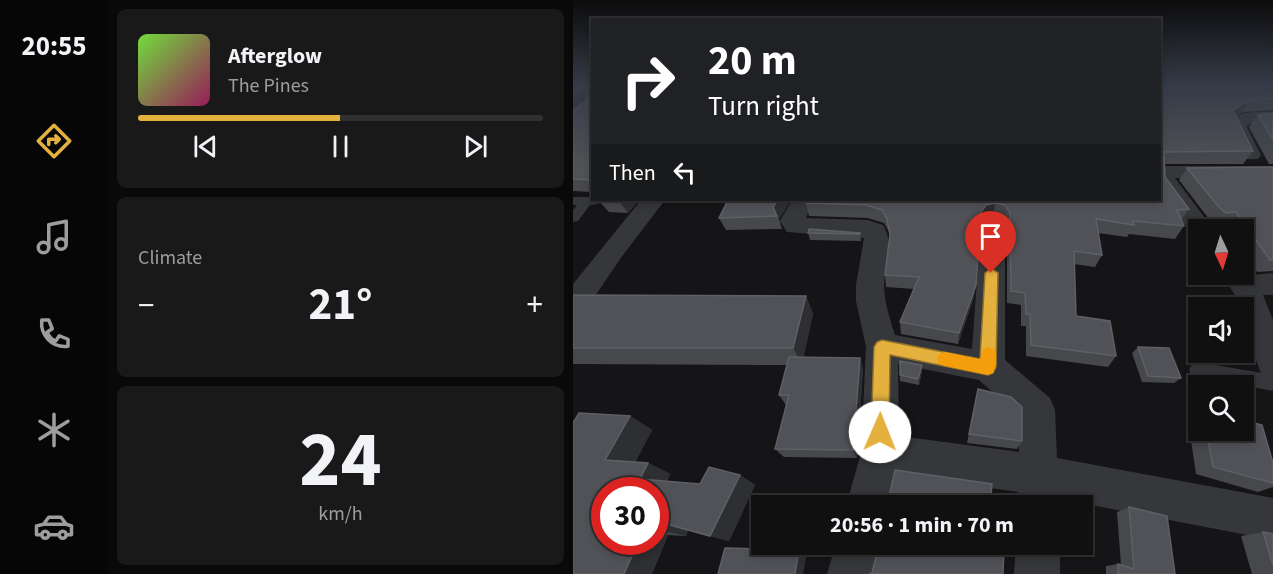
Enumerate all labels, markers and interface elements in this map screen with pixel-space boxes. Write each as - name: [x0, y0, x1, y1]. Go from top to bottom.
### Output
- text: 20:55: [21, 27, 87, 66]
- text: 20 m: [708, 31, 797, 91]
- text: Afterglow: [228, 40, 322, 72]
- icon: right: [609, 42, 687, 120]
- text: The Pines: [228, 72, 309, 100]
- text: Turn right: [708, 87, 819, 126]
- icon: directions: [33, 120, 75, 162]
- icon: previous: [189, 130, 222, 163]
- icon: pause: [324, 130, 357, 163]
- icon: next: [459, 130, 492, 163]
- icon: left: [668, 156, 701, 189]
- text: Then: [609, 157, 656, 189]
- pin: [965, 211, 1016, 273]
- icon: music: [33, 216, 75, 258]
- north arrow: [1188, 219, 1254, 285]
- map controls: [1188, 219, 1254, 441]
- icon: arrive: [974, 220, 1007, 253]
- text: Climate: [138, 244, 202, 272]
- text: 21°: [309, 273, 372, 337]
- text: −: [138, 282, 154, 329]
- text: +: [527, 282, 543, 329]
- button: sound: [1188, 297, 1254, 363]
- icon: phone: [33, 313, 75, 355]
- button: search: [1188, 375, 1254, 441]
- position arrow: [848, 400, 912, 464]
- text: 24: [299, 405, 382, 516]
- icon: climate: [33, 409, 75, 451]
- speed limit sign: 30: [591, 477, 669, 555]
- text: km/h: [318, 500, 363, 528]
- icon: car: [33, 505, 75, 547]
- text: 20:56 · 1 min · 70 m: [830, 509, 1014, 541]

